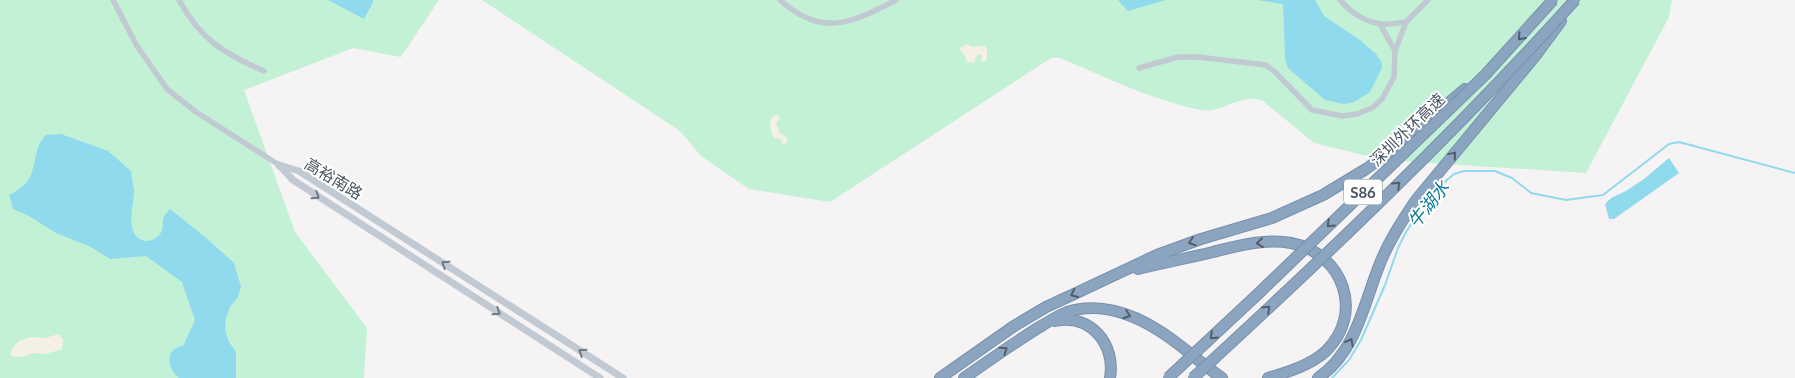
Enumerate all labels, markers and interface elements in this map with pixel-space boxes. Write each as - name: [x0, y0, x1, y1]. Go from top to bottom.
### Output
- one-way arrow: [1518, 31, 1527, 40]
- street label: 深圳外环高速: [1366, 89, 1448, 169]
- one-way arrow: [1447, 152, 1456, 161]
- street label: 高裕南路: [302, 153, 366, 203]
- water label: 牛湖水: [1402, 175, 1454, 232]
- road number: S86: [1344, 180, 1382, 204]
- one-way arrow: [1391, 182, 1400, 191]
- one-way arrow: [311, 189, 320, 199]
- one-way arrow: [1327, 218, 1336, 227]
- one-way arrow: [1188, 237, 1197, 247]
- one-way arrow: [1256, 237, 1264, 248]
- one-way arrow: [441, 261, 450, 270]
- one-way arrow: [1070, 288, 1079, 298]
- one-way arrow: [492, 306, 501, 315]
- one-way arrow: [1262, 306, 1271, 315]
- one-way arrow: [1122, 309, 1131, 319]
- one-way arrow: [1209, 330, 1218, 339]
- one-way arrow: [1344, 338, 1354, 347]
- one-way arrow: [998, 347, 1008, 356]
- one-way arrow: [578, 348, 587, 358]

